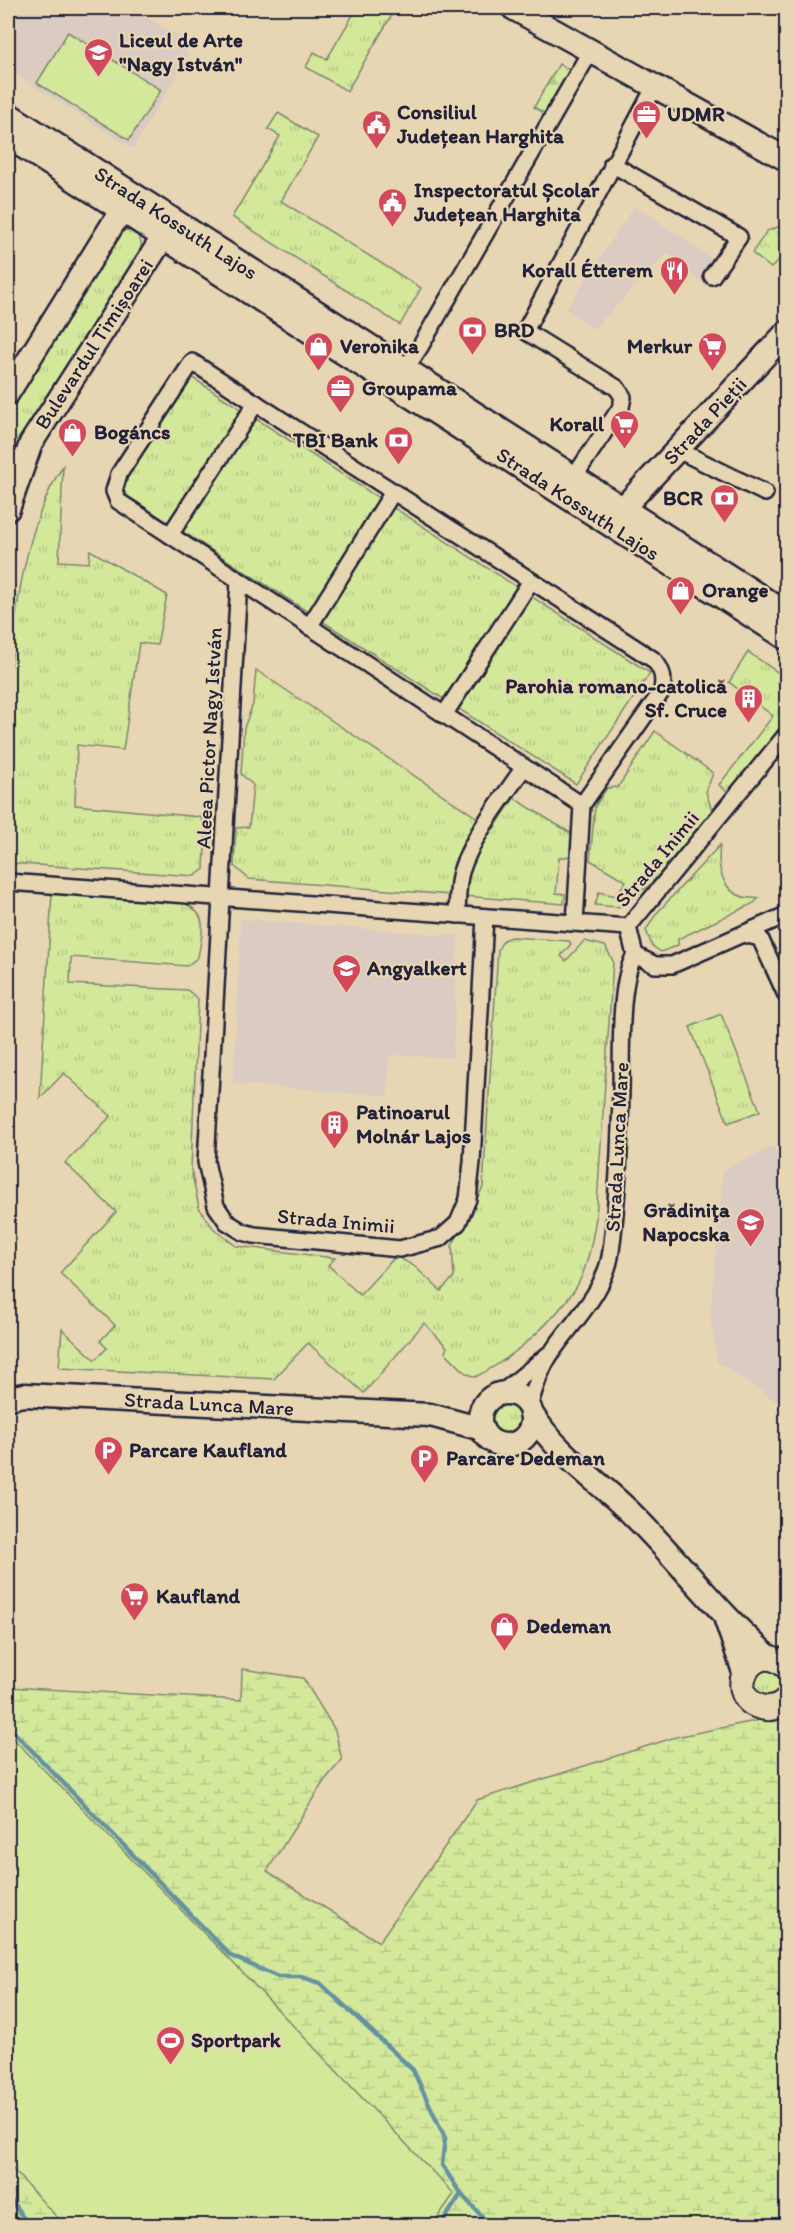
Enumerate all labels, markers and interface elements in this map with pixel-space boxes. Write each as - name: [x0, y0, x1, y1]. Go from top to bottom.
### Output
- place label: Liceul de Arte "Nagy István": [119, 27, 243, 77]
- school or university icon: Liceul de Arte "Nagy István": [82, 36, 114, 78]
- office icon: UDMR: [630, 98, 662, 140]
- place label: Consiliul Județean Harghita: [396, 99, 565, 149]
- place label: UDMR: [667, 101, 725, 126]
- public building icon: Consiliul Județean Harghita: [360, 108, 392, 150]
- street label: Strada Kossuth Lajos: [90, 160, 263, 285]
- place label: Inspectoratul Școlar Județean Harghita: [413, 177, 600, 227]
- public building icon: Inspectoratul Școlar Județean Harghita: [377, 186, 409, 228]
- street label: Bulevardul Timișoarei: [29, 254, 158, 434]
- restaurant icon: Korall Étterem: [658, 254, 690, 296]
- place label: Korall Étterem: [522, 257, 654, 282]
- bank icon: BRD: [457, 314, 489, 356]
- place label: BRD: [494, 317, 535, 342]
- shop icon: Veronika: [303, 330, 335, 372]
- supermarket icon: Merkur: [697, 330, 729, 372]
- place label: Veronika: [340, 333, 420, 358]
- place label: Merkur: [627, 333, 693, 358]
- office icon: Groupama: [325, 372, 357, 414]
- street label: Strada Pieții: [658, 372, 752, 470]
- place label: Groupama: [362, 375, 458, 401]
- supermarket icon: Korall: [609, 408, 641, 450]
- place label: Korall: [549, 411, 605, 436]
- shop icon: Bogáncs: [57, 416, 89, 458]
- place label: Bogáncs: [94, 419, 170, 445]
- bank icon: TBI Bank: [383, 424, 415, 466]
- place label: TBI Bank: [292, 427, 378, 452]
- street label: Strada Kossuth Lajos: [492, 441, 665, 566]
- bank icon: BCR: [708, 482, 740, 524]
- place label: BCR: [663, 485, 703, 510]
- shop icon: Orange: [665, 574, 697, 616]
- place label: Orange: [702, 577, 768, 603]
- street label: Aleea Pictor Nagy István: [190, 626, 227, 849]
- place label: Parohia romano-catolică Sf. Cruce: [505, 673, 728, 722]
- building icon: Parohia romano-catolică Sf. Cruce: [732, 682, 764, 724]
- street label: Strada Inimii: [609, 806, 704, 912]
- school or university icon: Angyalkert: [330, 952, 362, 994]
- place label: Angyalkert: [366, 955, 467, 981]
- street label: Strada Lunca Mare: [600, 1061, 633, 1233]
- place label: Patinoarul Molnár Lajos: [356, 1099, 471, 1149]
- building icon: Patinoarul Molnár Lajos: [319, 1108, 351, 1150]
- place label: Grădiniţa Napocska: [642, 1197, 731, 1247]
- street label: Strada Inimii: [276, 1203, 396, 1238]
- school or university icon: Grădiniţa Napocska: [735, 1206, 767, 1248]
- street label: Strada Lunca Mare: [123, 1387, 295, 1420]
- parking icon: Parcare Kaufland: [92, 1434, 124, 1476]
- place label: Parcare Kaufland: [129, 1437, 287, 1462]
- parking icon: Parcare Dedeman: [409, 1442, 441, 1484]
- place label: Parcare Dedeman: [446, 1445, 605, 1470]
- supermarket icon: Kaufland: [119, 1580, 151, 1622]
- place label: Kaufland: [156, 1583, 241, 1608]
- shop icon: Dedeman: [489, 1610, 521, 1652]
- place label: Dedeman: [526, 1613, 611, 1638]
- sports icon: Sportpark: [154, 2024, 186, 2066]
- place label: Sportpark: [191, 2027, 282, 2053]

